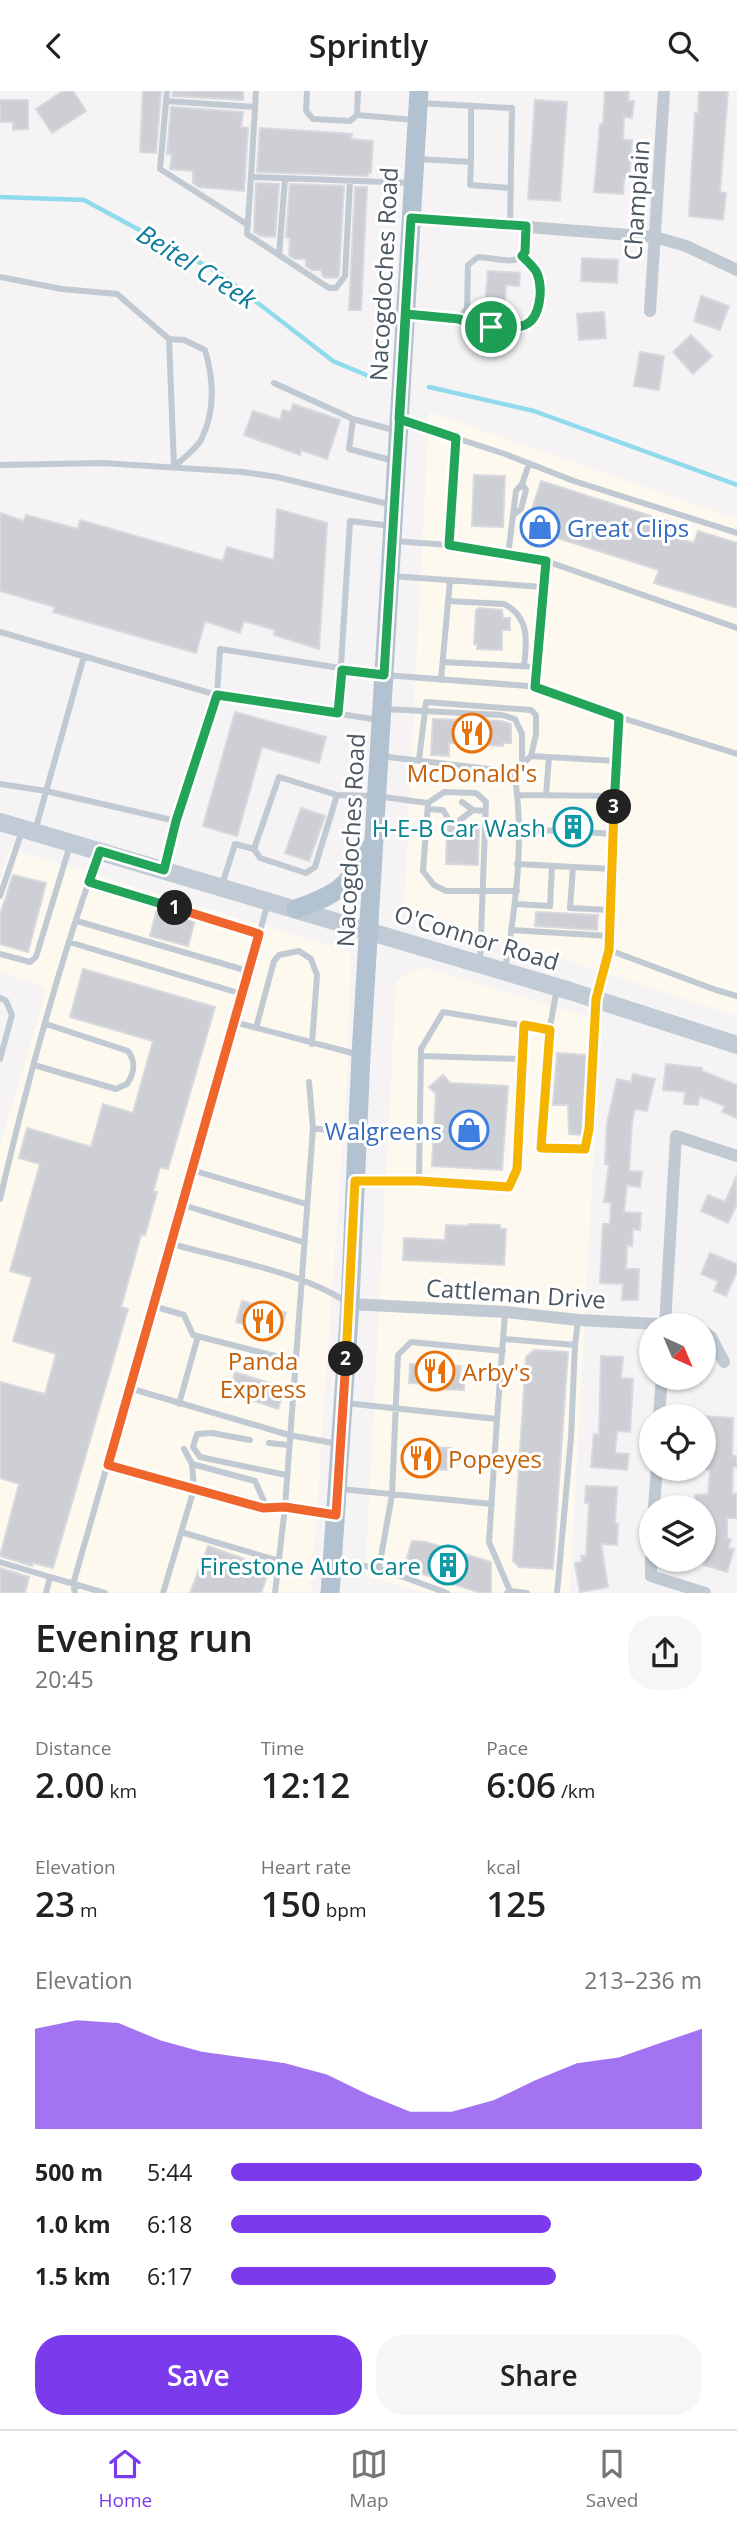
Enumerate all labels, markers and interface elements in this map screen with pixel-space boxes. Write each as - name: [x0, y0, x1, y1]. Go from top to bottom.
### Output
- text: Sprintly: [309, 24, 428, 67]
- icon: back: [35, 27, 73, 65]
- icon: search: [664, 27, 702, 65]
- street label: Champlain: [615, 139, 657, 261]
- street label: Nacogdoches Road: [361, 166, 405, 382]
- water label: Beitel Creek: [131, 215, 264, 317]
- pin: [461, 297, 521, 357]
- icon: arrive: [472, 308, 510, 346]
- shop icon: Great Clips: [519, 506, 561, 548]
- place label: Great Clips: [567, 511, 689, 544]
- restaurant icon: McDonald's: [451, 712, 493, 754]
- street label: Nacogdoches Road: [328, 732, 372, 948]
- place label: McDonald's: [407, 756, 537, 789]
- pin: 3: [596, 789, 632, 825]
- text: 3: [608, 793, 619, 819]
- building icon: H-E-B Car Wash: [552, 806, 594, 848]
- place label: H-E-B Car Wash: [372, 811, 546, 844]
- pin: 1: [158, 891, 192, 925]
- text: 1: [169, 894, 180, 920]
- street label: O'Connor Road: [391, 896, 563, 978]
- shop icon: Walgreens: [448, 1109, 490, 1151]
- place label: Walgreens: [324, 1114, 442, 1147]
- street label: Cattleman Drive: [425, 1270, 607, 1316]
- restaurant icon: Panda Express: [242, 1300, 284, 1342]
- north arrow: [639, 1313, 716, 1389]
- map controls: [639, 1313, 716, 1572]
- pin: 2: [328, 1341, 364, 1377]
- place label: Panda Express: [220, 1344, 306, 1405]
- text: 2: [340, 1345, 351, 1371]
- restaurant icon: Arby's: [414, 1350, 456, 1392]
- place label: Arby's: [462, 1355, 530, 1388]
- button: locate: [639, 1404, 716, 1481]
- restaurant icon: Popeyes: [400, 1437, 442, 1479]
- place label: Popeyes: [448, 1442, 542, 1475]
- button: layers: [639, 1495, 716, 1572]
- building icon: Firestone Auto Care: [427, 1544, 469, 1586]
- place label: Firestone Auto Care: [200, 1549, 421, 1582]
- text: Evening run: [35, 1611, 253, 1663]
- button: share: [628, 1616, 702, 1690]
- text: 20:45: [35, 1663, 94, 1695]
- text: Distance: [35, 1735, 111, 1761]
- text: Time: [261, 1735, 304, 1761]
- text: Pace: [486, 1735, 528, 1761]
- text: 2.00: [35, 1761, 105, 1808]
- text: 12:12: [261, 1761, 350, 1808]
- text: 6:06: [486, 1761, 556, 1808]
- text: km: [105, 1778, 137, 1804]
- text: /km: [556, 1778, 595, 1804]
- text: Elevation: [35, 1854, 116, 1880]
- text: Heart rate: [261, 1854, 351, 1880]
- text: kcal: [486, 1854, 521, 1880]
- text: 23: [35, 1880, 75, 1927]
- text: 150: [261, 1880, 321, 1927]
- text: 125: [486, 1880, 546, 1927]
- text: m: [75, 1897, 98, 1923]
- text: bpm: [321, 1897, 366, 1923]
- text: Elevation: [35, 1964, 133, 1996]
- text: 213–236 m: [584, 1964, 702, 1996]
- text: 500 m: [35, 2156, 103, 2188]
- text: 5:44: [147, 2156, 193, 2188]
- text: 1.0 km: [35, 2208, 111, 2240]
- text: 6:18: [147, 2208, 193, 2240]
- text: 1.5 km: [35, 2260, 111, 2292]
- text: 6:17: [147, 2260, 193, 2292]
- button: Save: [35, 2335, 362, 2415]
- button: Share: [376, 2335, 702, 2415]
- tab: Home: [99, 2445, 152, 2513]
- tab: Map: [349, 2445, 389, 2513]
- tab: Saved: [586, 2445, 638, 2513]

